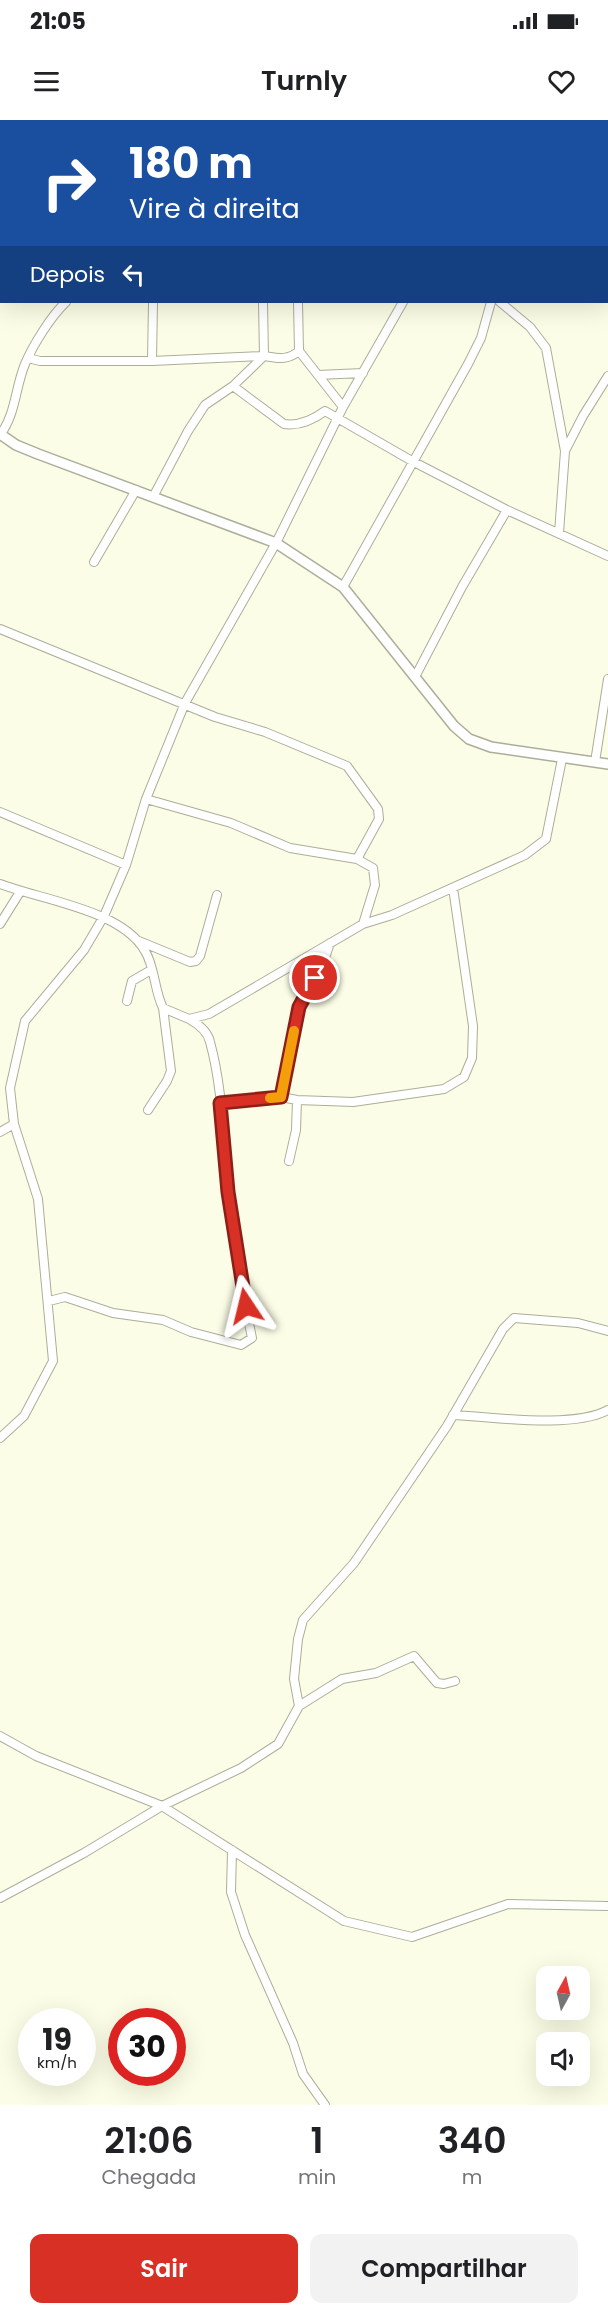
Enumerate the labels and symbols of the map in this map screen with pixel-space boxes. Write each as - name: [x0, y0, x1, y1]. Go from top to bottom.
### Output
- pin: [289, 952, 340, 1003]
- position arrow: [214, 1274, 278, 1338]
- north arrow: [536, 1966, 590, 2020]
- speed limit sign: 30: [108, 2008, 186, 2086]

